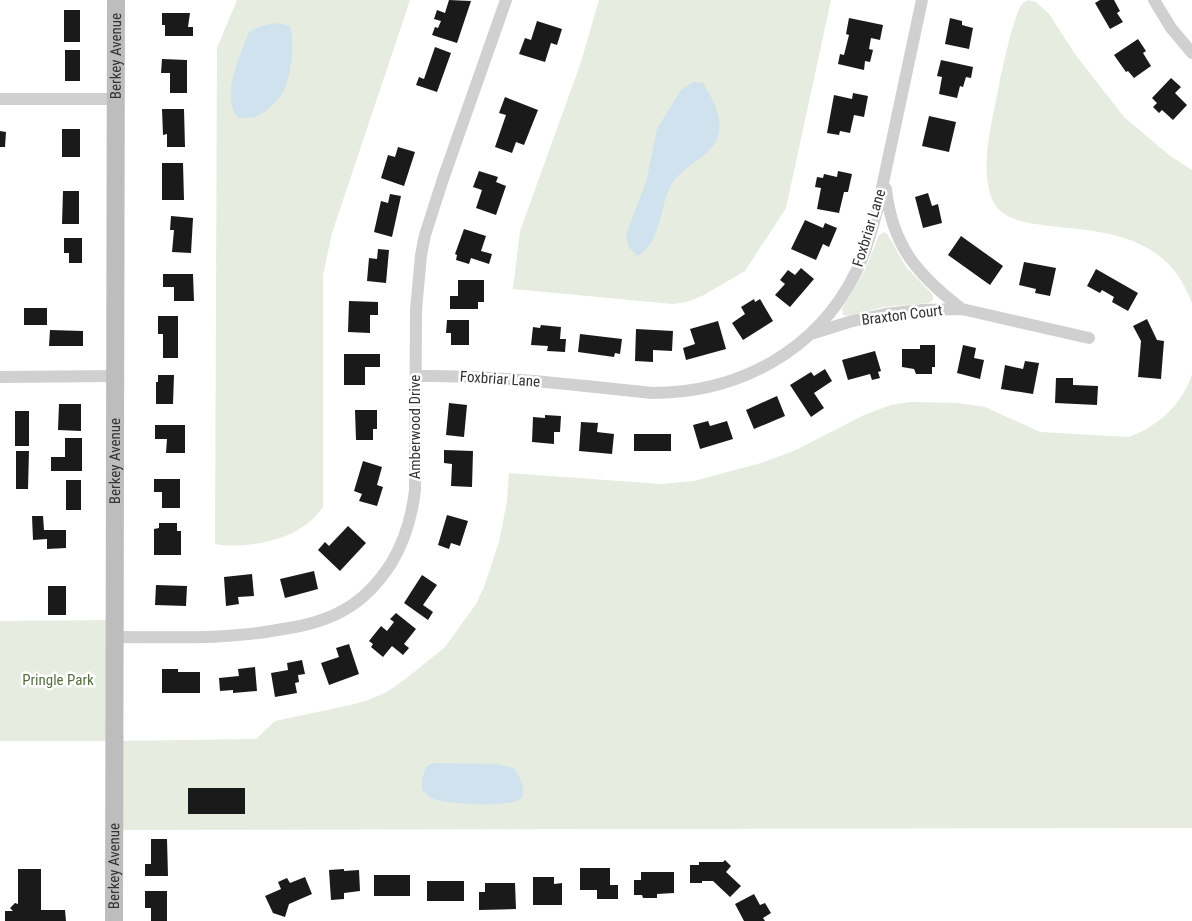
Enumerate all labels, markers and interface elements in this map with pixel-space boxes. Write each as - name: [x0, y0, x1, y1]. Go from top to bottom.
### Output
- street label: Berkey Avenue: [107, 13, 125, 99]
- street label: Foxbriar Lane: [849, 187, 889, 269]
- street label: Braxton Court: [860, 301, 944, 329]
- street label: Foxbriar Lane: [459, 367, 541, 391]
- street label: Amberwood Drive: [406, 375, 424, 479]
- street label: Berkey Avenue: [106, 418, 124, 504]
- park label: Pringle Park: [22, 671, 94, 689]
- street label: Berkey Avenue: [105, 823, 123, 909]

